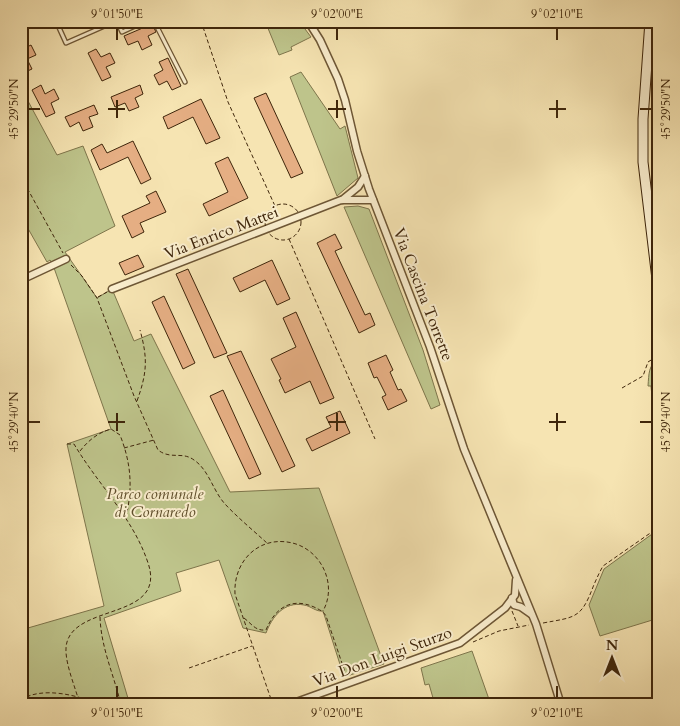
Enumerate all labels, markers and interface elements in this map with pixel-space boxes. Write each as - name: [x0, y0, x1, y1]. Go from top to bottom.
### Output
- text: 9°01'50"E: [91, 6, 143, 22]
- text: 9°02'00"E: [311, 6, 363, 22]
- text: 9°02'10"E: [531, 6, 583, 22]
- text: 45°29'50"N: [6, 78, 22, 139]
- text: 45°29'50"N: [658, 78, 674, 139]
- street label: Via Enrico Mattei: [161, 201, 282, 265]
- street label: Via Cascina Torrette: [388, 225, 459, 364]
- text: 45°29'40"N: [6, 391, 22, 452]
- text: 45°29'40"N: [658, 391, 674, 452]
- park label: Parco comunale di Cornaredo: [107, 483, 204, 523]
- street label: Via Don Luigi Sturzo: [310, 621, 455, 692]
- north arrow: [588, 634, 638, 684]
- text: N: [606, 636, 618, 655]
- text: 9°01'50"E: [91, 705, 143, 721]
- text: 9°02'00"E: [311, 705, 363, 721]
- text: 9°02'10"E: [531, 705, 583, 721]

